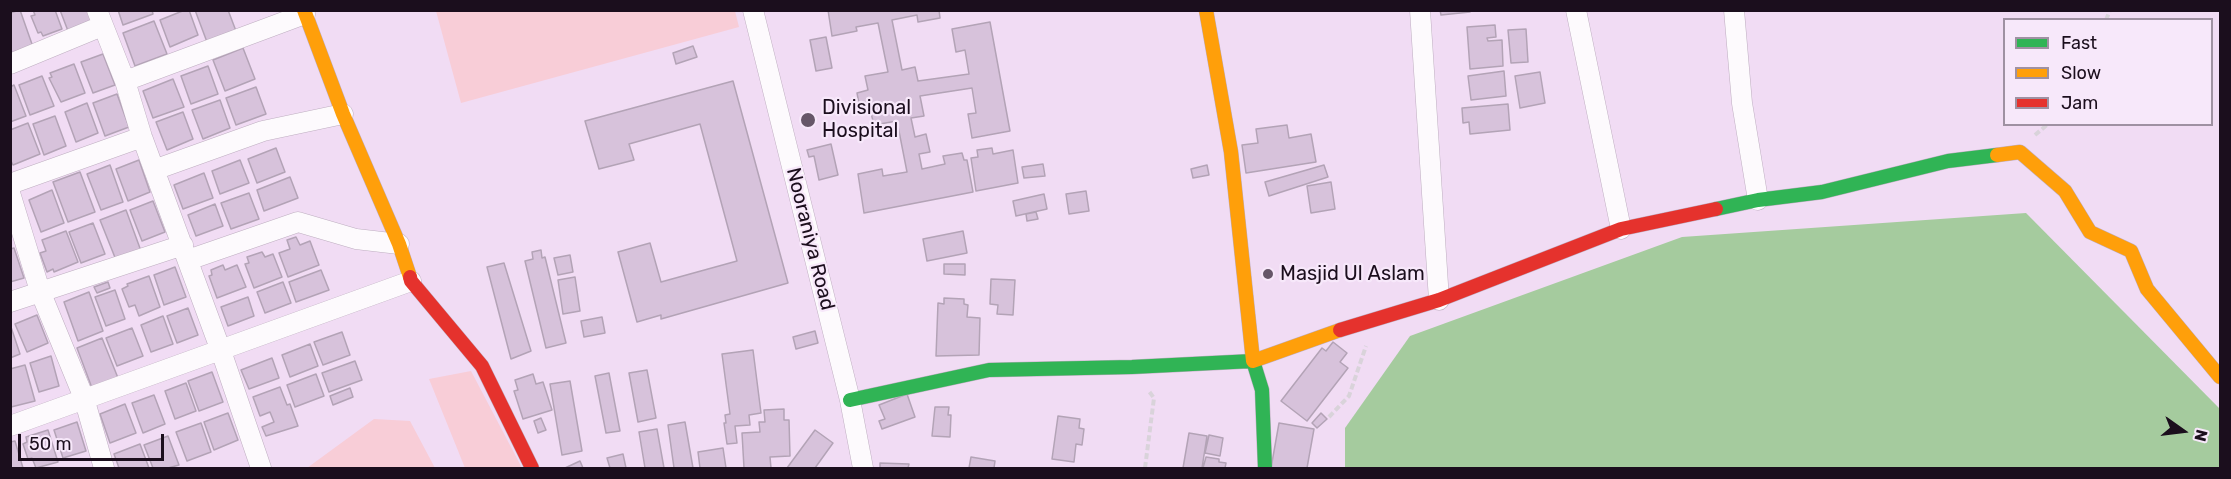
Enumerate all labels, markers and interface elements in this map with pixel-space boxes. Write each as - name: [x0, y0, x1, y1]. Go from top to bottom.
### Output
- legend: [2003, 18, 2213, 126]
- text: Fast: [2061, 32, 2097, 54]
- text: Slow: [2061, 62, 2101, 84]
- text: Jam: [2061, 92, 2098, 114]
- place label: Divisional Hospital: [822, 96, 911, 143]
- marker: Divisional Hospital: [799, 111, 817, 129]
- street label: Nooraniya Road: [781, 165, 839, 313]
- place label: Masjid Ul Aslam: [1280, 262, 1425, 286]
- marker: Masjid Ul Aslam: [1261, 267, 1275, 281]
- north arrow: [2153, 401, 2213, 461]
- scale bar: [21, 422, 166, 460]
- text: N: [2190, 428, 2212, 443]
- text: 50 m: [29, 433, 72, 455]

